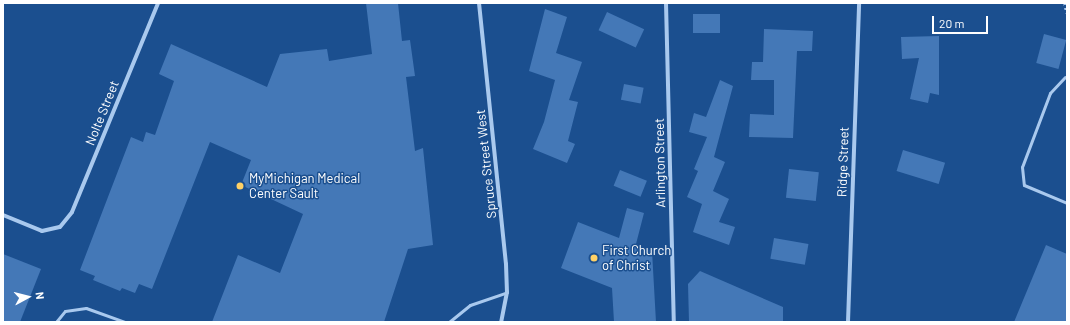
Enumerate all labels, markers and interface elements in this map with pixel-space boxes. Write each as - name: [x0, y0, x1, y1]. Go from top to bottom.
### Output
- scale bar: [934, 8, 990, 34]
- text: 20 m: [939, 16, 965, 30]
- street label: Nolte Street: [82, 78, 122, 148]
- street label: Spruce Street West: [473, 109, 499, 219]
- street label: Arlington Street: [651, 118, 669, 208]
- street label: Ridge Street: [834, 127, 852, 197]
- place label: MyMichigan Medical Center Sault: [249, 171, 360, 202]
- marker: MyMichigan Medical Center Sault: [234, 180, 246, 192]
- place label: First Church of Christ: [602, 243, 671, 274]
- marker: First Church of Christ: [589, 253, 599, 263]
- north arrow: [8, 277, 48, 317]
- text: N: [34, 291, 47, 300]

